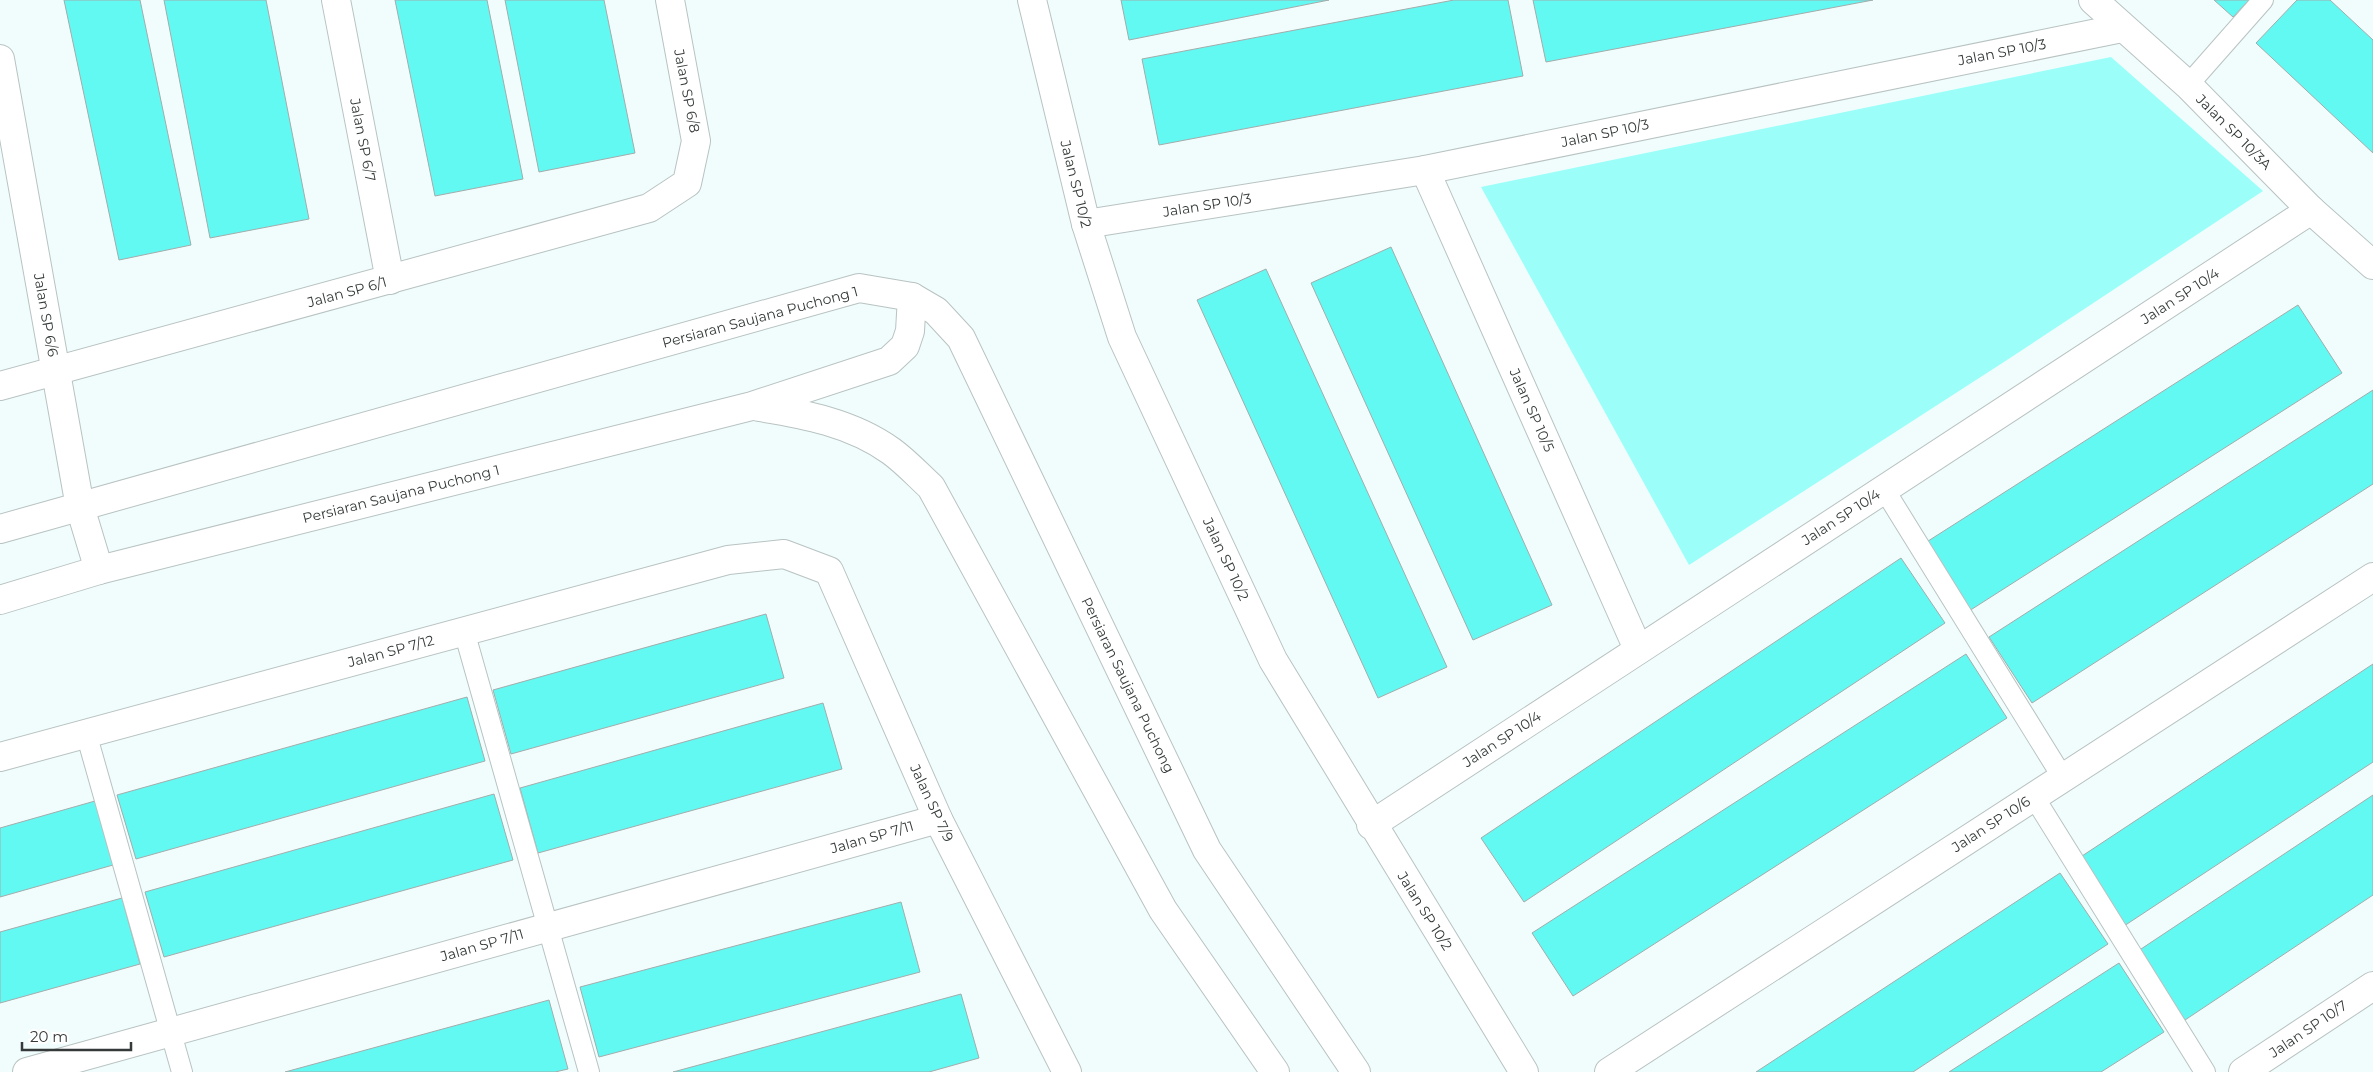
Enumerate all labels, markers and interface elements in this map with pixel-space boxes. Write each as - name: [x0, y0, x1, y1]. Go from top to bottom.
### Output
- street label: Jalan SP 10/3: [1955, 35, 2048, 70]
- street label: Jalan SP 6/8: [670, 47, 704, 134]
- street label: Jalan SP 10/3A: [2192, 90, 2276, 174]
- street label: Jalan SP 6/7: [346, 96, 380, 183]
- street label: Jalan SP 10/3: [1558, 115, 1651, 151]
- street label: Jalan SP 10/2: [1056, 137, 1096, 230]
- street label: Jalan SP 10/3: [1160, 189, 1253, 221]
- street label: Jalan SP 10/4: [2137, 264, 2223, 329]
- street label: Jalan SP 6/6: [30, 271, 62, 359]
- street label: Jalan SP 6/1: [304, 273, 389, 312]
- street label: Persiaran Saujana Puchong 1: [660, 282, 860, 352]
- street label: Jalan SP 10/5: [1505, 365, 1558, 455]
- street label: Persiaran Saujana Puchong 1: [301, 461, 501, 527]
- street label: Jalan SP 10/4: [1798, 485, 1884, 550]
- street label: Jalan SP 10/2: [1199, 514, 1253, 603]
- street label: Persiaran Saujana Puchong: [1077, 594, 1179, 776]
- street label: Jalan SP 7/12: [345, 631, 436, 671]
- street label: Jalan SP 10/4: [1459, 707, 1545, 772]
- street label: Jalan SP 7/9: [906, 760, 958, 845]
- street label: Jalan SP 10/6: [1948, 792, 2034, 857]
- street label: Jalan SP 7/11: [827, 817, 916, 858]
- street label: Jalan SP 10/2: [1393, 867, 1456, 954]
- street label: Jalan SP 7/11: [437, 925, 526, 966]
- street label: Jalan SP 10/7: [2265, 996, 2350, 1062]
- scale bar: [22, 1020, 131, 1052]
- text: 20 m: [30, 1027, 68, 1046]

